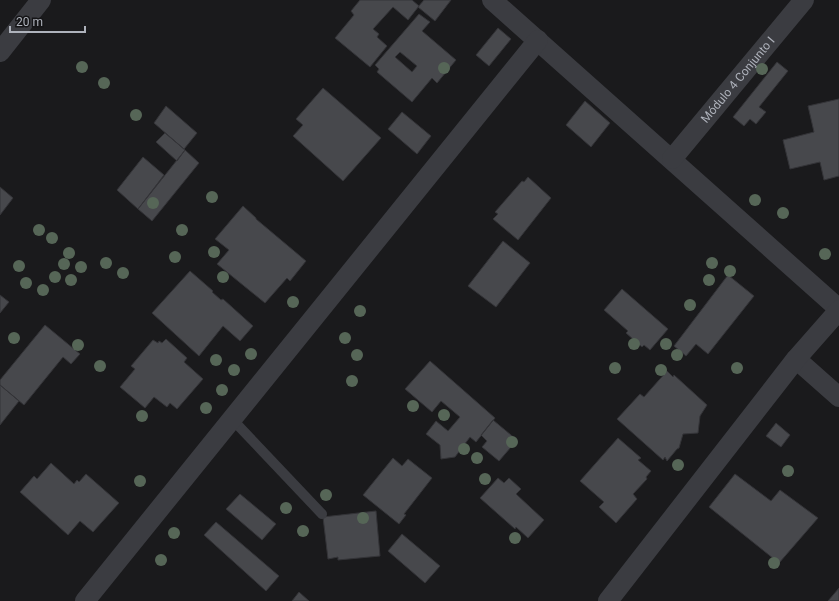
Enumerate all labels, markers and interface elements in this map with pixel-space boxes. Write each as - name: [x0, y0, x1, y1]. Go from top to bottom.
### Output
- scale bar: [10, 8, 85, 34]
- text: 20 m: [16, 15, 43, 29]
- street label: Módulo 4 Conjunto I: [698, 34, 778, 126]

